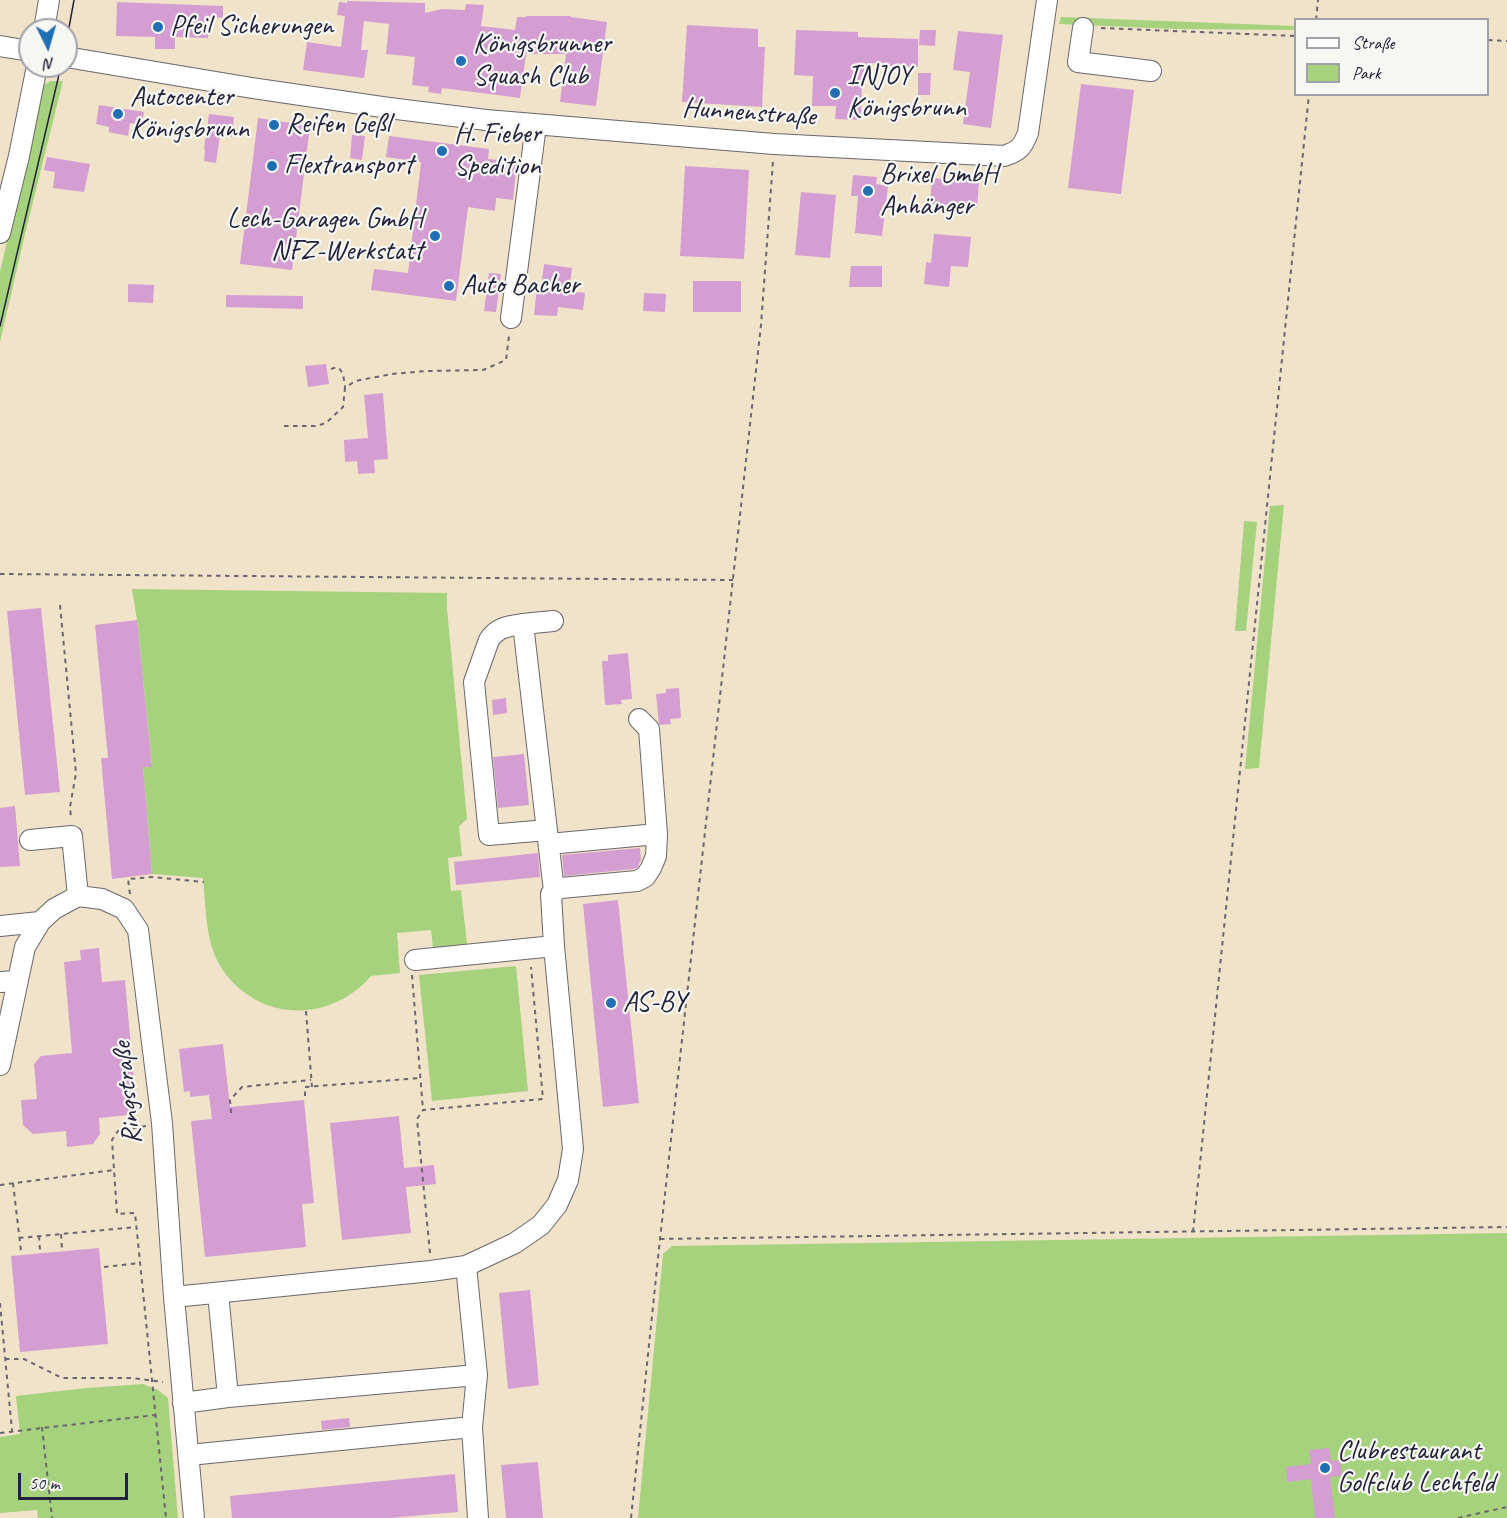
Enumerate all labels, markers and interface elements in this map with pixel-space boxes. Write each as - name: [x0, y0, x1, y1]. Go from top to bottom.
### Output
- place label: Pfeil Sicherungen: [170, 10, 333, 44]
- north arrow: [18, 18, 78, 78]
- legend: [1294, 18, 1489, 96]
- marker: Pfeil Sicherungen: [151, 20, 165, 34]
- place label: Königsbrunner Squash Club: [473, 28, 611, 94]
- text: Straße: [1352, 32, 1394, 54]
- text: N: [44, 54, 55, 74]
- marker: Königsbrunner Squash Club: [454, 54, 468, 68]
- place label: INJOY Königsbrunn: [847, 60, 966, 126]
- text: Park: [1352, 62, 1381, 84]
- place label: Autocenter Königsbrunn: [130, 81, 249, 147]
- marker: INJOY Königsbrunn: [828, 86, 842, 100]
- street label: Hunnenstraße: [681, 92, 817, 134]
- marker: Autocenter Königsbrunn: [111, 107, 125, 121]
- place label: Reifen Geßl: [286, 108, 390, 142]
- marker: Reifen Geßl: [267, 118, 281, 132]
- place label: H. Fieber Spedition: [454, 118, 541, 184]
- marker: H. Fieber Spedition: [435, 144, 449, 158]
- place label: Flextransport: [284, 149, 413, 183]
- place label: Brixel GmbH Anhänger: [880, 158, 998, 224]
- marker: Flextransport: [265, 159, 279, 173]
- marker: Brixel GmbH Anhänger: [861, 184, 875, 198]
- place label: Lech-Garagen GmbH NFZ-Werkstatt: [227, 203, 423, 269]
- marker: Lech-Garagen GmbH NFZ-Werkstatt: [428, 229, 442, 243]
- place label: Auto Bacher: [461, 269, 580, 303]
- marker: Auto Bacher: [442, 279, 456, 293]
- place label: AS-BY: [623, 986, 686, 1020]
- marker: AS-BY: [604, 996, 618, 1010]
- street label: Ringstraße: [106, 1040, 150, 1146]
- place label: Clubrestaurant Golfclub Lechfeld: [1337, 1435, 1495, 1501]
- scale bar: [21, 1461, 130, 1499]
- marker: Clubrestaurant Golfclub Lechfeld: [1318, 1461, 1332, 1475]
- text: 50 m: [29, 1472, 60, 1494]

